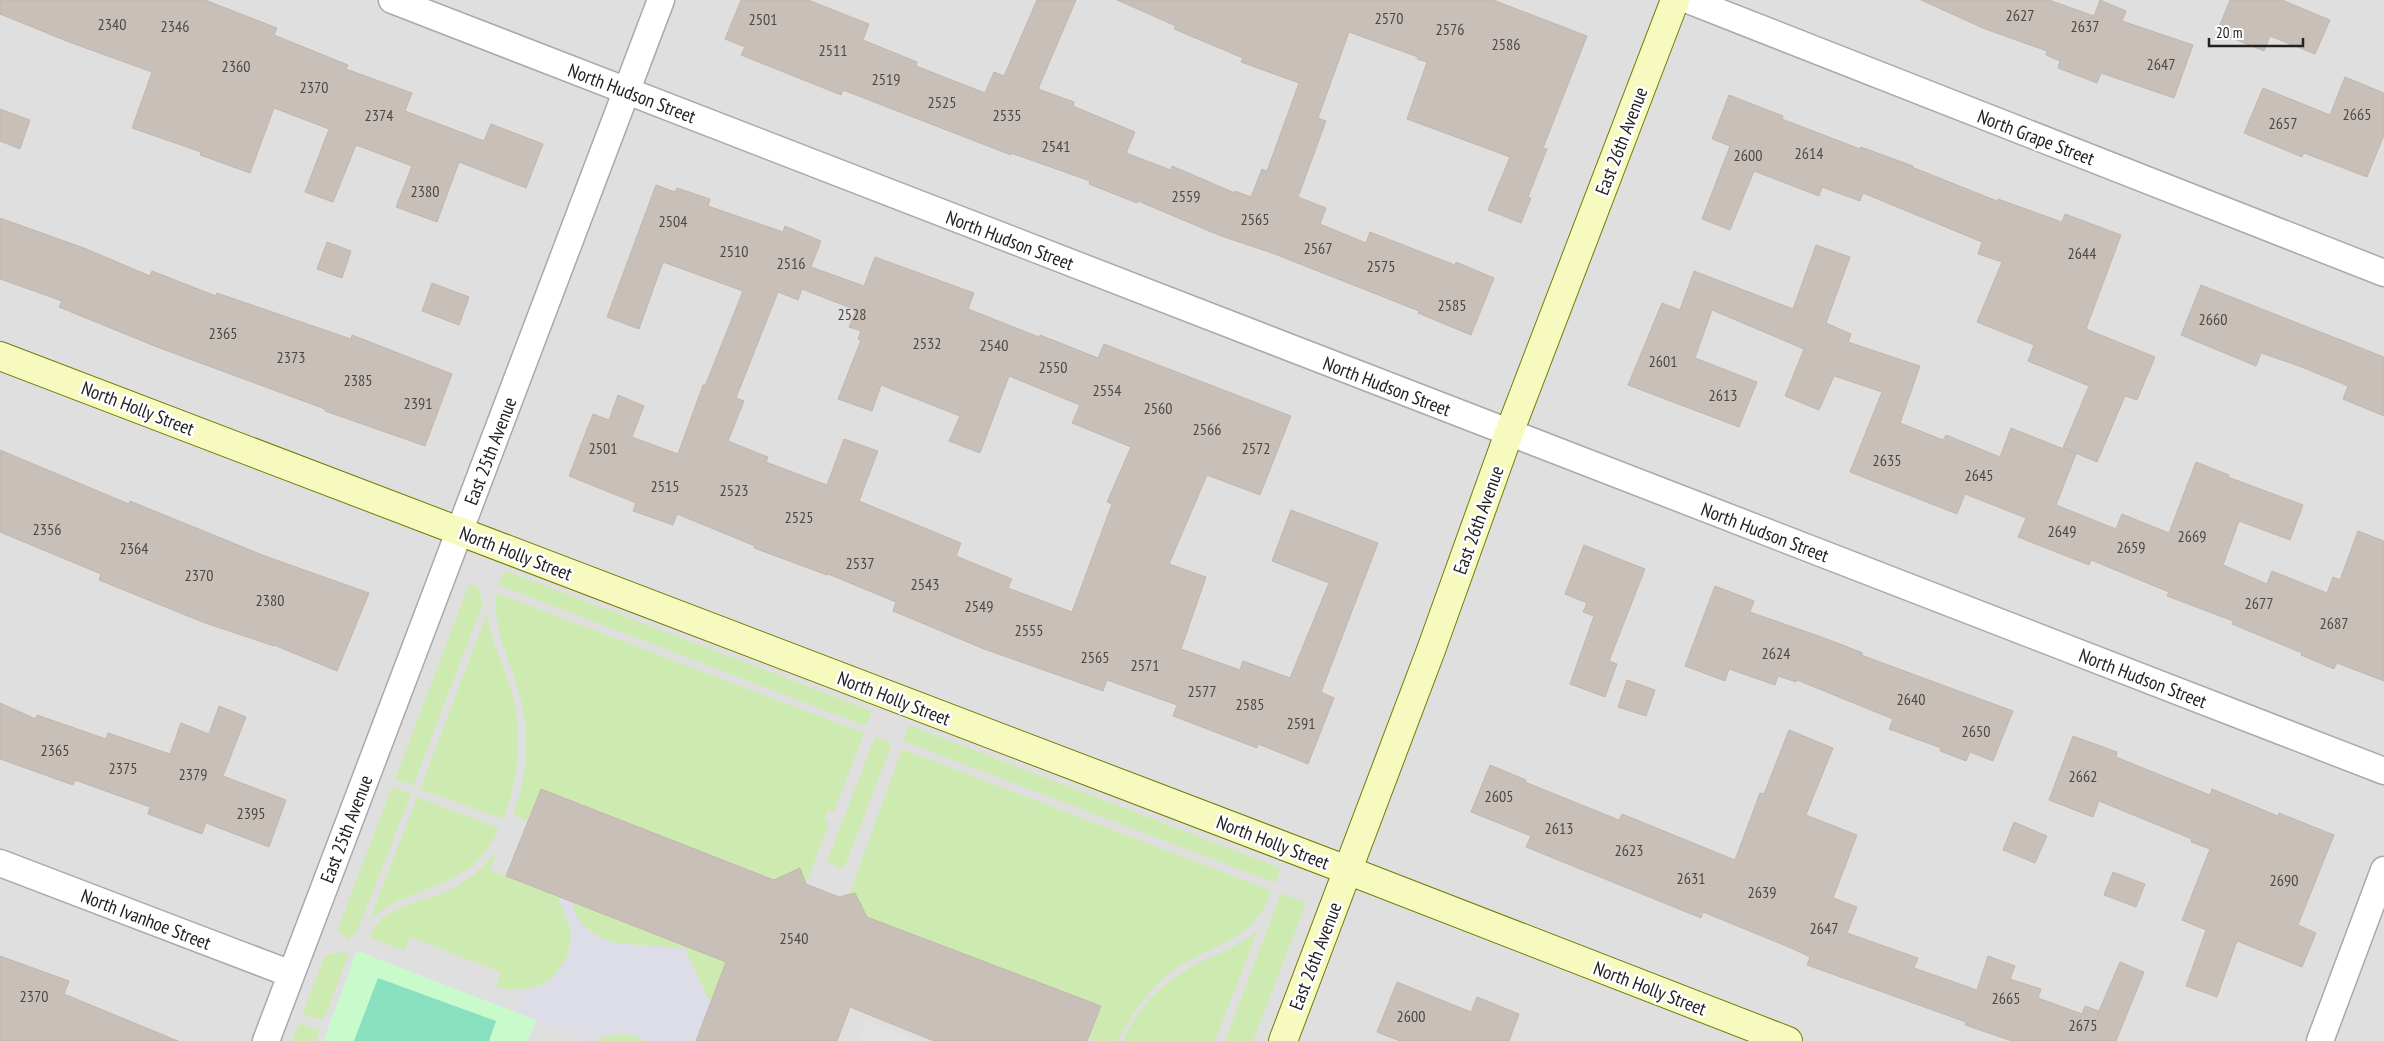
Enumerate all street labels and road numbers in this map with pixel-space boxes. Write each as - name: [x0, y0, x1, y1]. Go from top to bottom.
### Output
- street label: North Hudson Street: [565, 58, 700, 129]
- street label: East 26th Avenue: [1589, 83, 1653, 198]
- street label: North Grape Street: [1974, 104, 2099, 171]
- street label: North Hudson Street: [943, 205, 1078, 276]
- street label: North Hudson Street: [1320, 351, 1455, 422]
- street label: North Holly Street: [78, 375, 199, 441]
- street label: East 25th Avenue: [458, 393, 522, 508]
- street label: East 26th Avenue: [1447, 462, 1509, 578]
- street label: North Hudson Street: [1698, 497, 1833, 568]
- street label: North Holly Street: [456, 520, 577, 586]
- street label: North Hudson Street: [2076, 643, 2211, 714]
- street label: North Holly Street: [834, 665, 955, 731]
- street label: East 25th Avenue: [314, 771, 378, 886]
- street label: North Holly Street: [1213, 809, 1334, 875]
- street label: North Ivanhoe Street: [78, 883, 215, 955]
- street label: East 26th Avenue: [1283, 898, 1347, 1013]
- street label: North Holly Street: [1590, 955, 1711, 1021]

